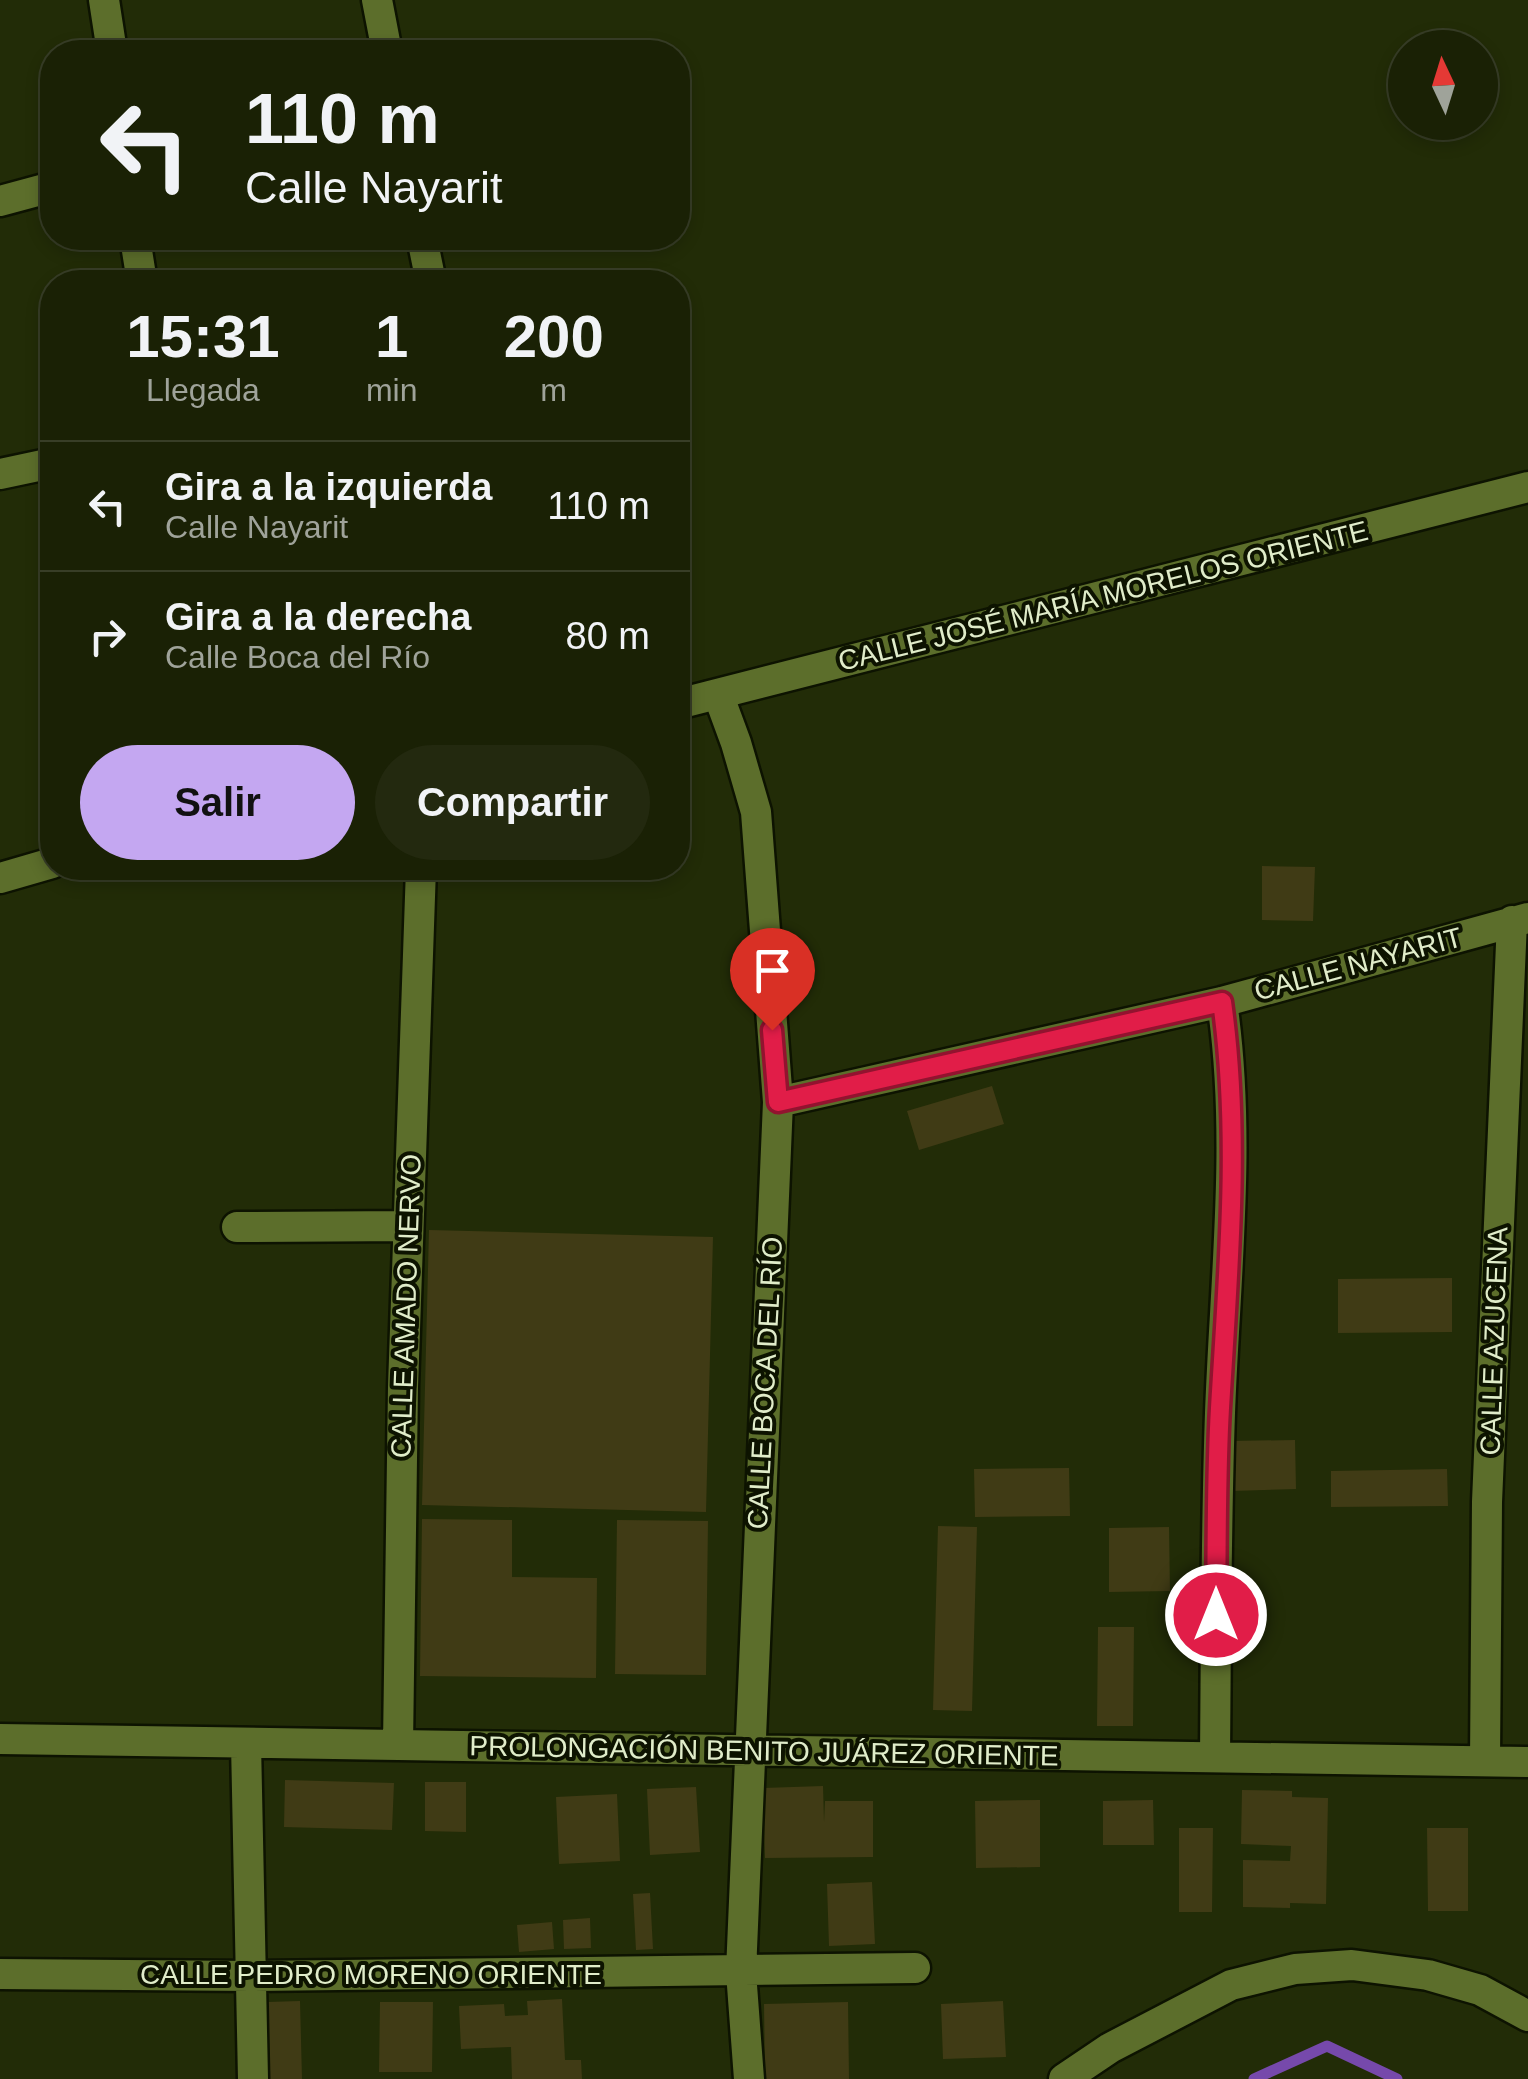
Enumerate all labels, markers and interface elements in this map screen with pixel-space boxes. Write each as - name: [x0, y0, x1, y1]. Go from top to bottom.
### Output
- north arrow: [1388, 30, 1498, 140]
- map controls: [1388, 30, 1498, 140]
- icon: left: [80, 80, 210, 210]
- text: 110 m: [245, 80, 440, 158]
- text: Calle Nayarit: [245, 162, 503, 213]
- text: 15:31: [126, 303, 280, 370]
- text: 1: [375, 303, 408, 370]
- text: 200: [504, 303, 604, 370]
- text: Llegada: [146, 372, 260, 408]
- text: min: [366, 372, 417, 408]
- text: m: [540, 372, 567, 408]
- text: Gira a la izquierda: [165, 466, 492, 508]
- icon: left: [80, 479, 135, 534]
- text: 110 m: [547, 485, 650, 527]
- text: Calle Nayarit: [165, 509, 348, 545]
- street label: CALLE JOSÉ MARÍA MORELOS ORIENTE: [835, 515, 1371, 677]
- text: Gira a la derecha: [165, 596, 471, 638]
- icon: right: [80, 609, 135, 664]
- text: 80 m: [566, 615, 650, 657]
- text: Calle Boca del Río: [165, 639, 430, 675]
- button: Salir: [80, 745, 355, 860]
- button: Compartir: [375, 745, 650, 860]
- street label: CALLE NAYARIT: [1251, 921, 1465, 1007]
- pin: [730, 928, 815, 1031]
- icon: arrive: [745, 943, 800, 998]
- street label: CALLE AMADO NERVO: [385, 1153, 427, 1459]
- street label: CALLE AZUCENA: [1475, 1226, 1513, 1456]
- street label: CALLE BOCA DEL RÍO: [742, 1236, 788, 1530]
- position arrow: [1164, 1563, 1268, 1667]
- street label: PROLONGACIÓN BENITO JUÁREZ ORIENTE: [469, 1730, 1059, 1772]
- street label: CALLE PEDRO MORENO ORIENTE: [140, 1959, 602, 1990]

